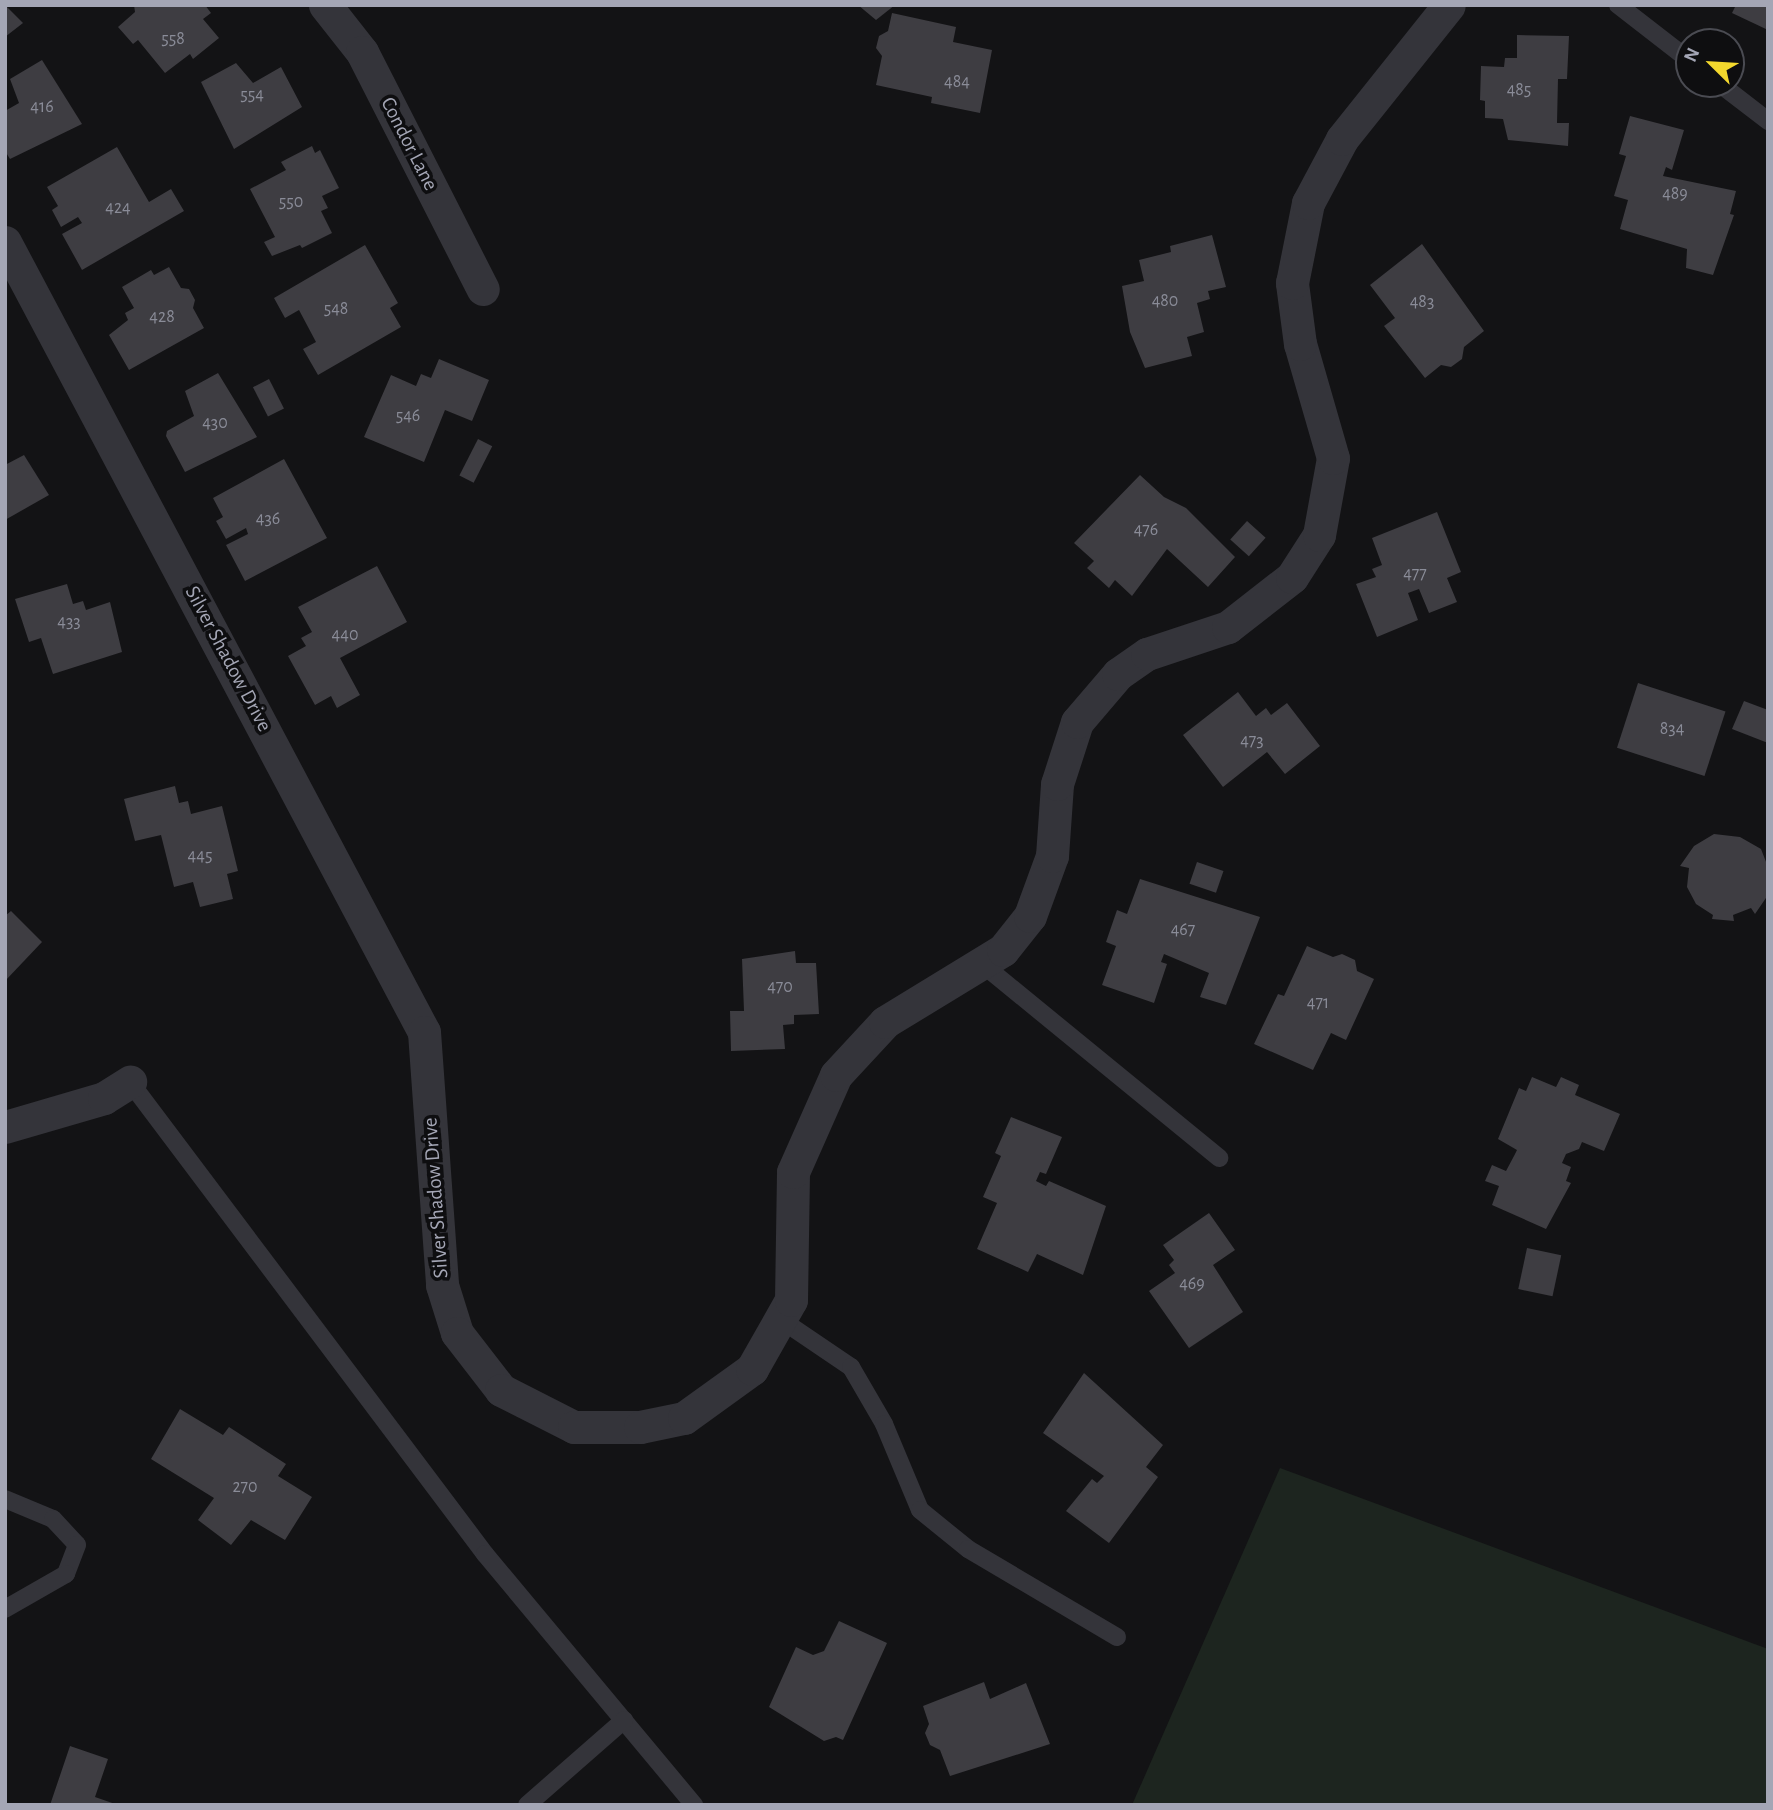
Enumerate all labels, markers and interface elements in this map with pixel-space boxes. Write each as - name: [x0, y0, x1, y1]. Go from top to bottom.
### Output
- house number: 558: [161, 28, 185, 50]
- north arrow: [1675, 28, 1745, 98]
- text: N: [1681, 45, 1704, 65]
- house number: 484: [944, 71, 970, 93]
- house number: 485: [1507, 79, 1531, 101]
- house number: 554: [240, 84, 264, 106]
- street label: Condor Lane: [375, 93, 443, 195]
- house number: 416: [30, 96, 54, 118]
- house number: 489: [1662, 183, 1688, 205]
- house number: 550: [279, 191, 303, 213]
- house number: 424: [105, 197, 131, 219]
- house number: 480: [1152, 290, 1178, 312]
- house number: 483: [1410, 291, 1434, 313]
- house number: 548: [324, 298, 348, 320]
- house number: 428: [149, 306, 175, 328]
- house number: 546: [396, 405, 420, 427]
- house number: 430: [202, 412, 228, 434]
- house number: 436: [256, 508, 280, 530]
- house number: 476: [1134, 519, 1158, 541]
- house number: 477: [1403, 563, 1427, 585]
- street label: Silver Shadow Drive: [179, 582, 277, 736]
- house number: 433: [57, 611, 81, 633]
- house number: 440: [332, 624, 358, 646]
- house number: 834: [1660, 718, 1684, 740]
- house number: 473: [1240, 730, 1264, 752]
- house number: 445: [188, 845, 212, 867]
- house number: 467: [1171, 919, 1195, 941]
- house number: 470: [767, 976, 793, 998]
- house number: 471: [1307, 992, 1329, 1014]
- street label: Silver Shadow Drive: [418, 1117, 454, 1279]
- house number: 469: [1179, 1273, 1205, 1295]
- house number: 270: [232, 1476, 258, 1498]

